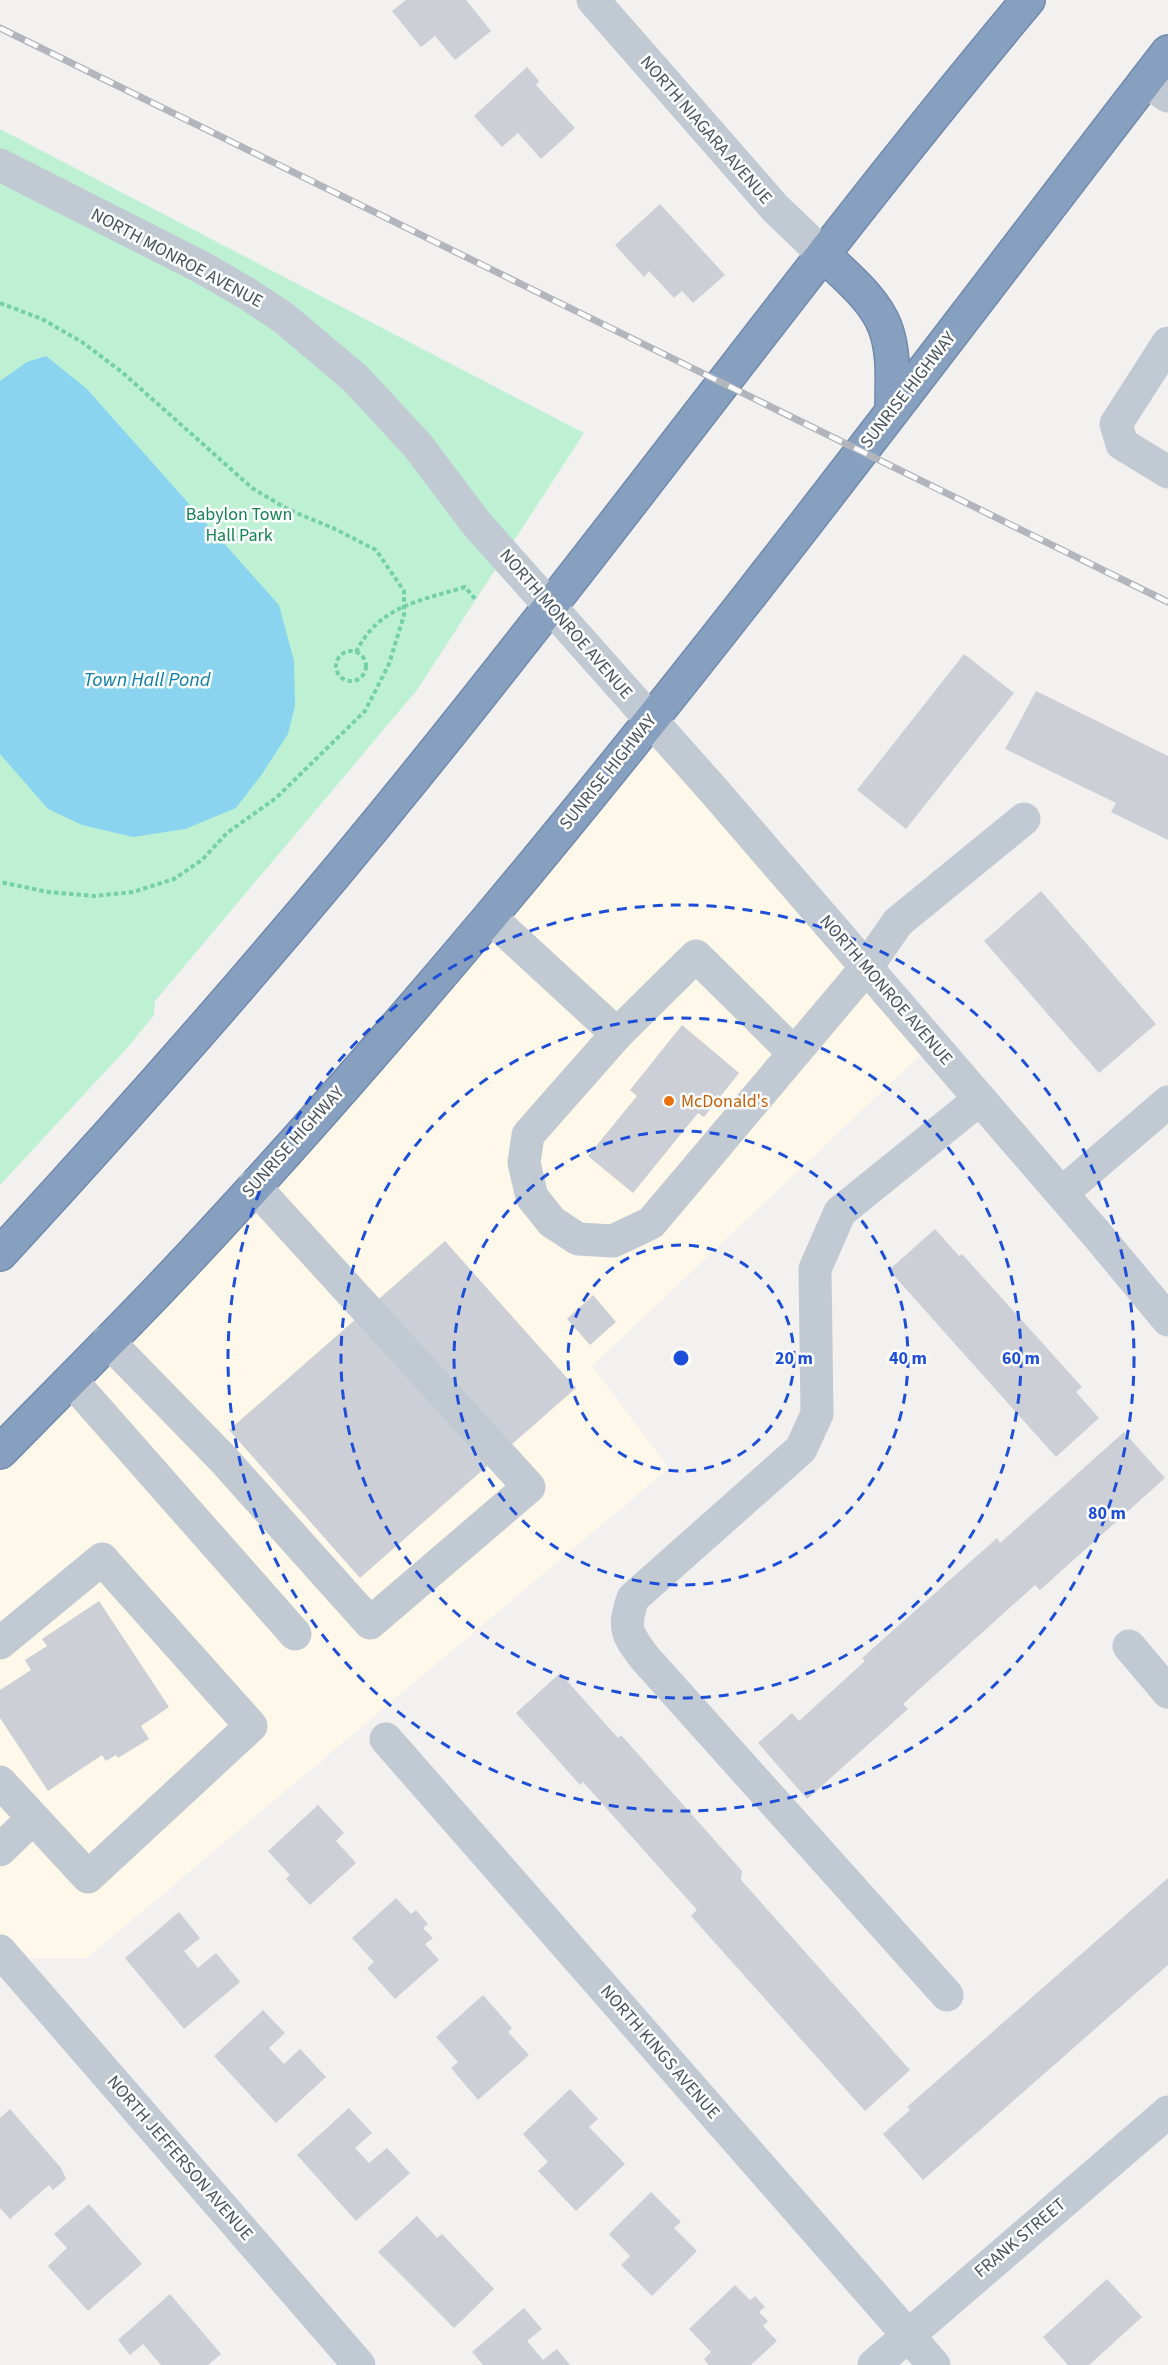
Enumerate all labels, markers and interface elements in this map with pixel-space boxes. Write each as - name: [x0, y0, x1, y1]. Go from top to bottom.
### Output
- street label: NORTH NIAGARA AVENUE: [634, 50, 778, 210]
- street label: NORTH MONROE AVENUE: [87, 202, 267, 314]
- street label: SUNRISE HIGHWAY: [854, 326, 962, 454]
- park label: Babylon Town Hall Park: [186, 502, 292, 548]
- street label: NORTH MONROE AVENUE: [494, 544, 638, 704]
- water label: Town Hall Pond: [84, 666, 212, 694]
- street label: SUNRISE HIGHWAY: [554, 709, 663, 835]
- street label: NORTH MONROE AVENUE: [814, 910, 958, 1070]
- street label: SUNRISE HIGHWAY: [236, 1081, 350, 1203]
- place label: McDonald's: [681, 1089, 768, 1114]
- marker: McDonald's: [662, 1094, 676, 1108]
- text: 20 m: [775, 1346, 813, 1371]
- text: 40 m: [889, 1346, 927, 1371]
- text: 60 m: [1002, 1346, 1040, 1371]
- centre of rings: [671, 1348, 691, 1368]
- text: 80 m: [1088, 1501, 1126, 1526]
- street label: NORTH KINGS AVENUE: [595, 1979, 725, 2125]
- street label: NORTH JEFFERSON AVENUE: [101, 2070, 259, 2246]
- street label: FRANK STREET: [969, 2192, 1071, 2284]

